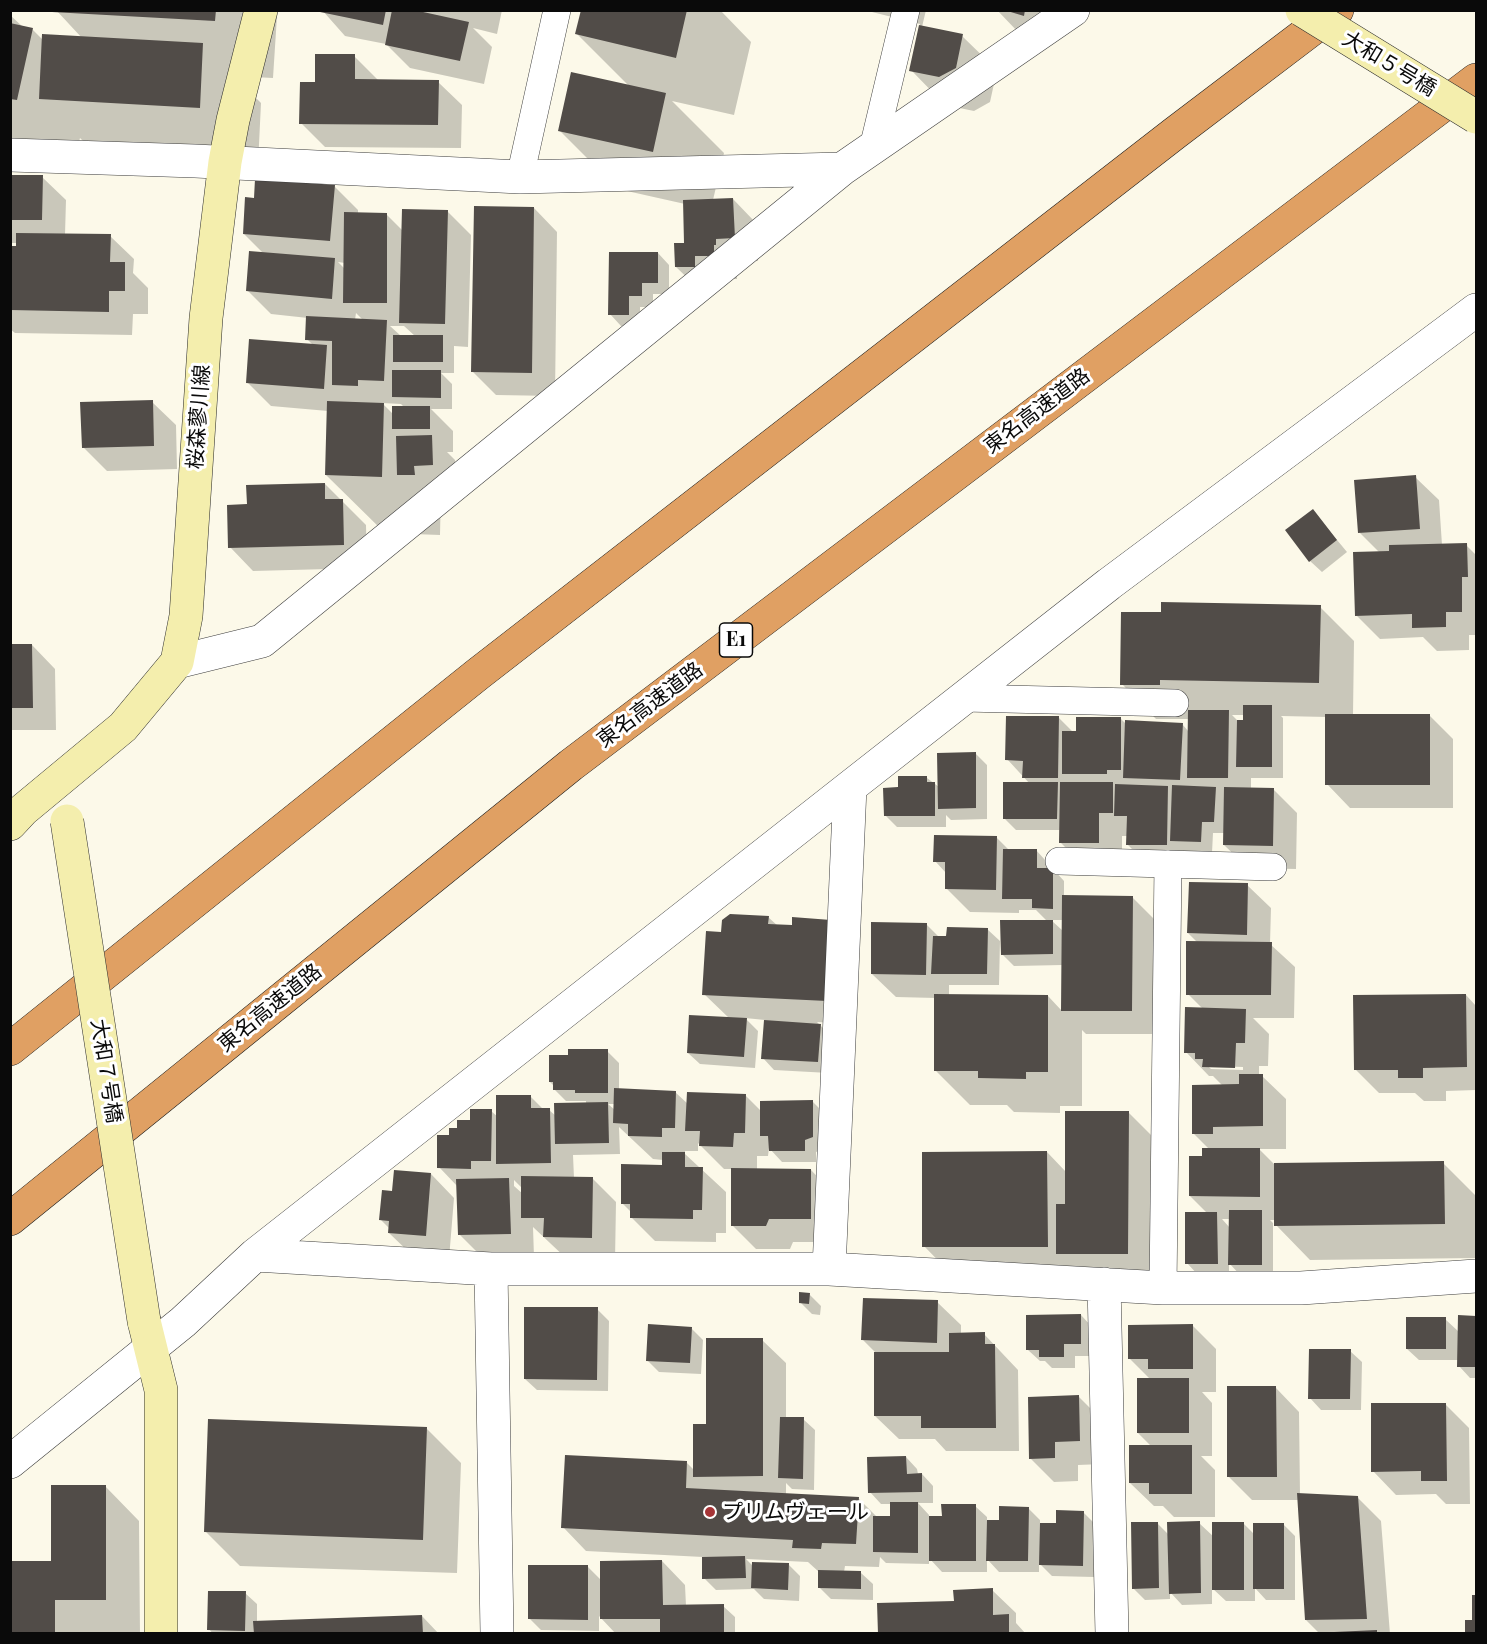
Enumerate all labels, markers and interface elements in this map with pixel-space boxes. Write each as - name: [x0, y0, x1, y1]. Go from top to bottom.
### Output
- street label: 大和５号橋: [1338, 26, 1440, 102]
- street label: 東名高速道路: [979, 363, 1095, 459]
- street label: 桜森蓼川線: [183, 364, 215, 470]
- road number: E1: [720, 623, 752, 657]
- street label: 東名高速道路: [592, 657, 708, 753]
- street label: 東名高速道路: [213, 959, 327, 1057]
- street label: 大和７号橋: [85, 1017, 127, 1125]
- place label: プリムヴェール: [722, 1499, 869, 1525]
- marker: プリムヴェール: [703, 1505, 717, 1519]

